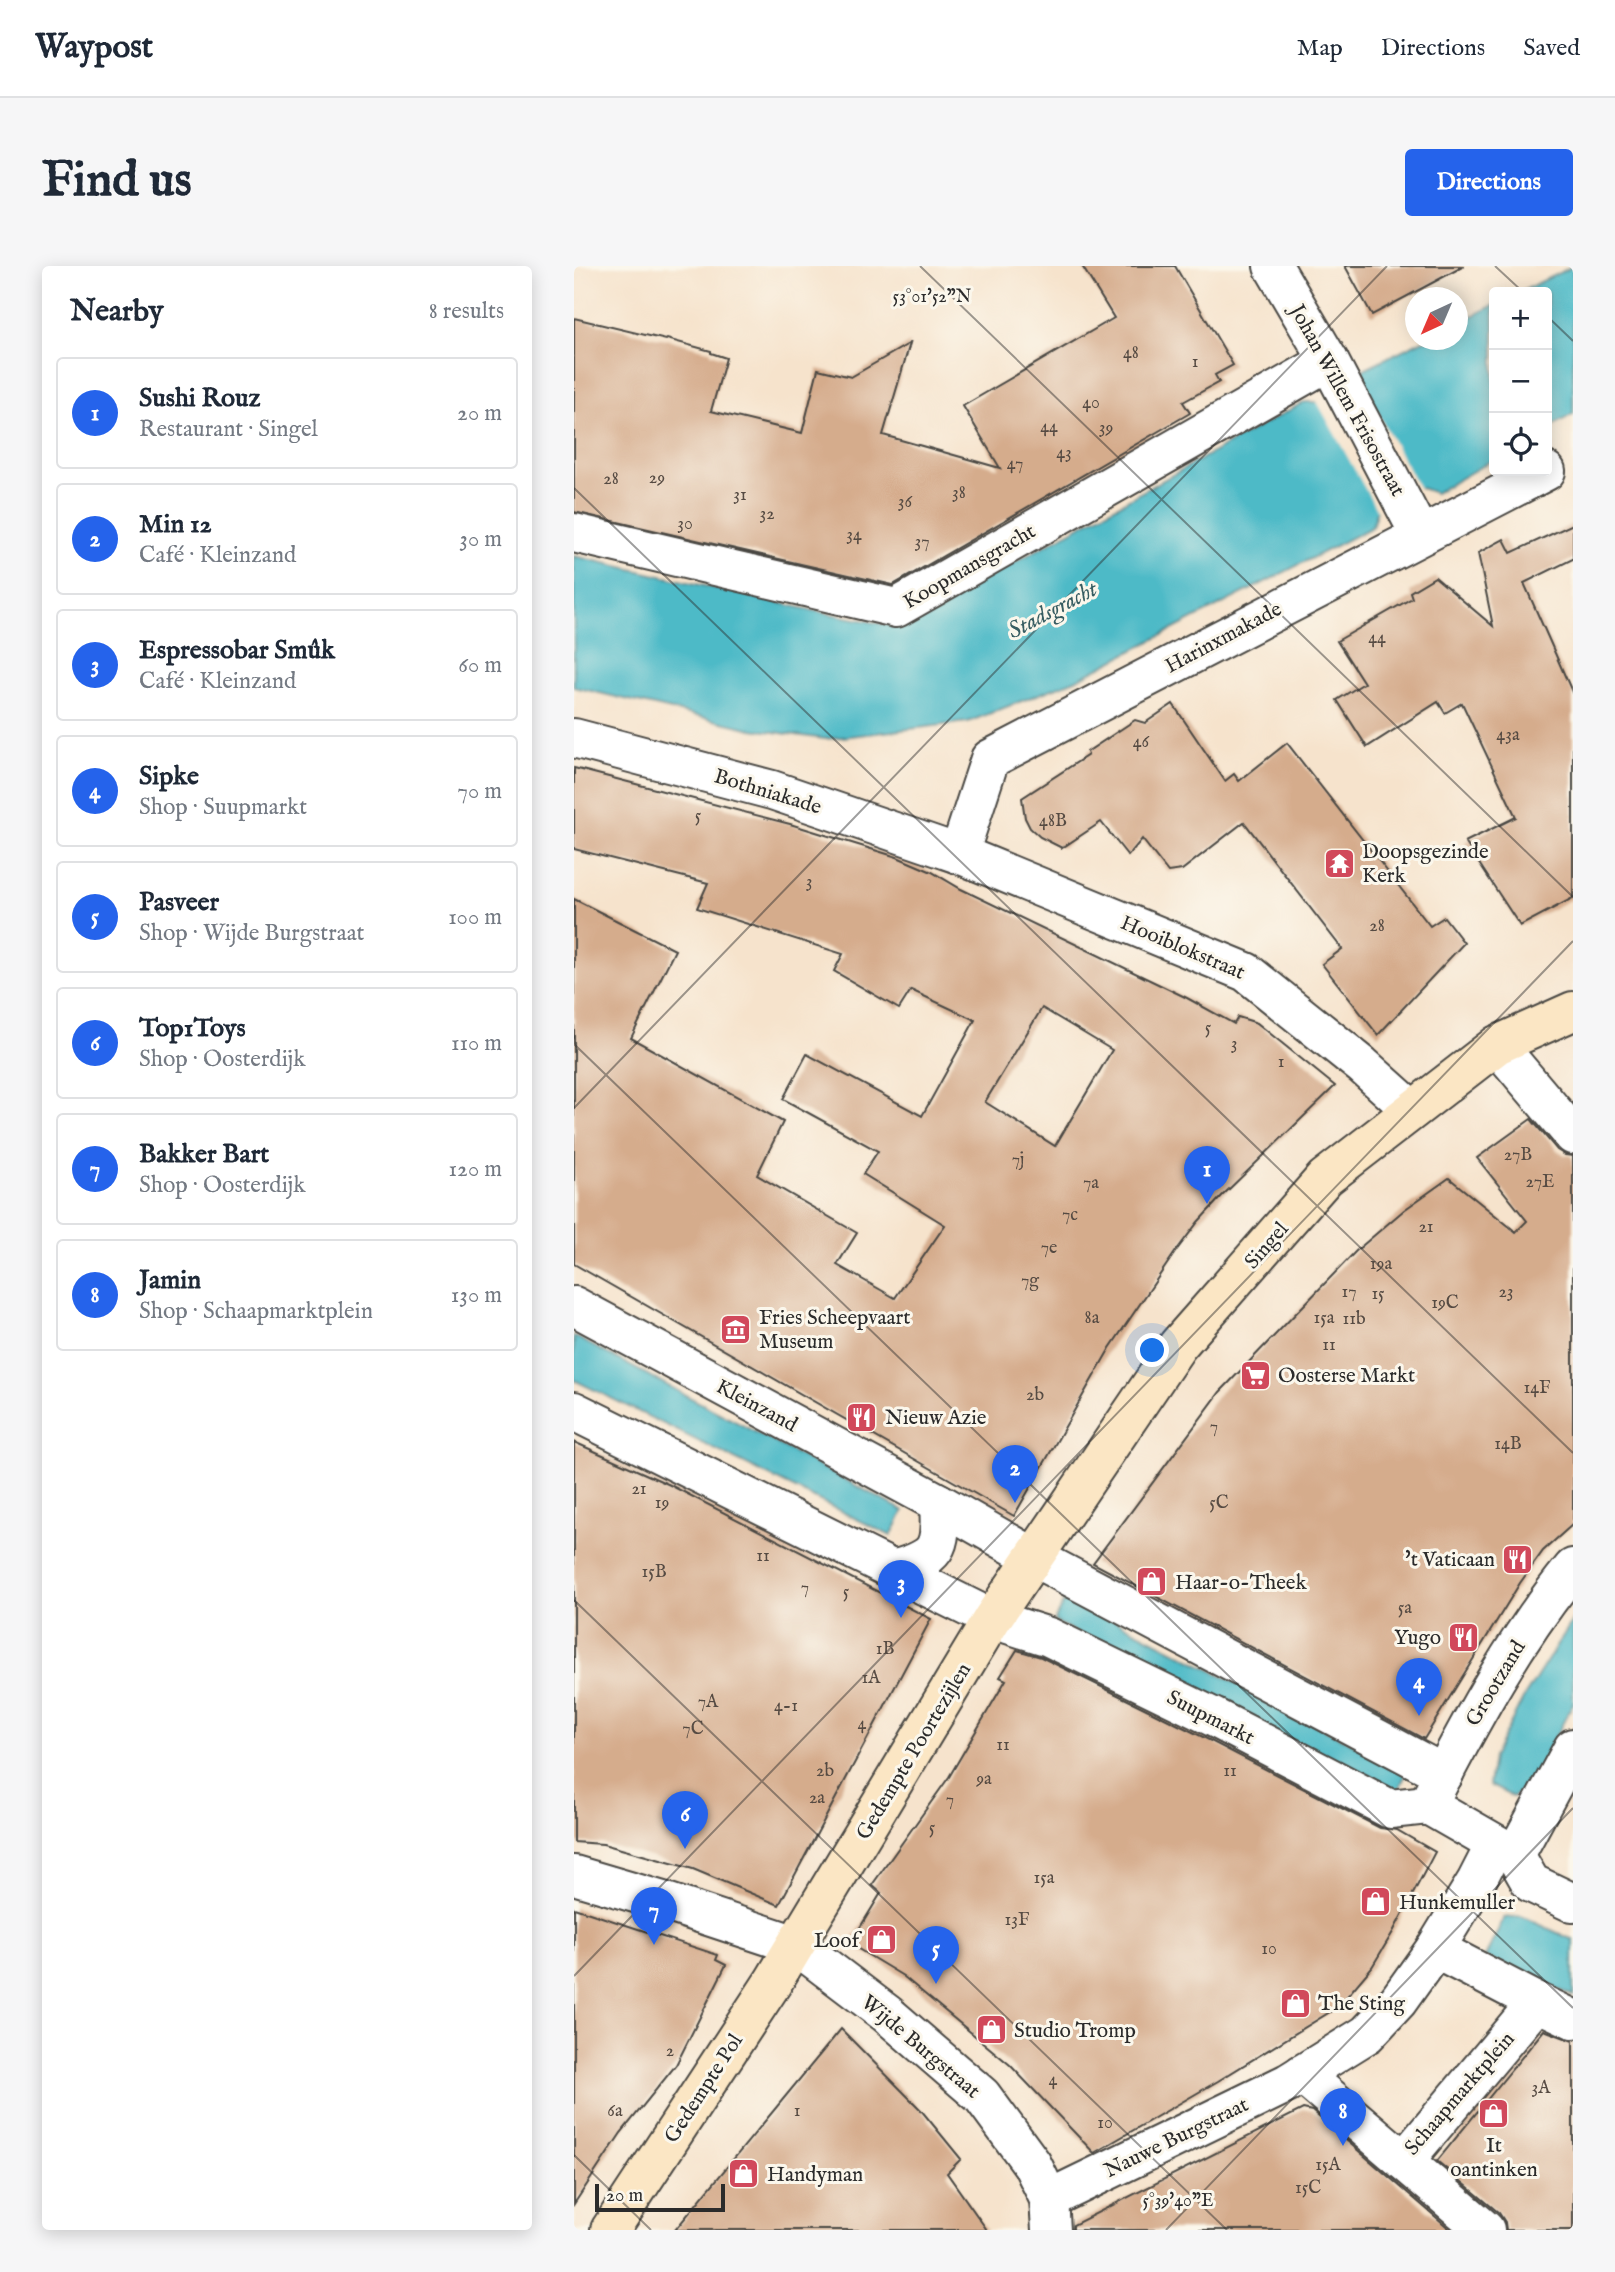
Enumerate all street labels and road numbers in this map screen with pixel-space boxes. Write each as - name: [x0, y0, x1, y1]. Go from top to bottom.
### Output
- street label: Johan Willem Frisostraat: [1282, 298, 1411, 502]
- street label: Koopmansgracht: [899, 518, 1041, 616]
- street label: Harinxmakade: [1161, 596, 1287, 680]
- street label: Bothniakade: [711, 763, 825, 822]
- street label: Hooiblokstraat: [1116, 910, 1249, 987]
- street label: Singel: [1239, 1216, 1295, 1275]
- street label: Kleinzand: [711, 1374, 802, 1439]
- street label: Grootzand: [1460, 1635, 1533, 1732]
- street label: Gedempte Poortezijlen: [851, 1658, 978, 1845]
- street label: Suupmarkt: [1162, 1685, 1259, 1752]
- street label: Wijde Burgstraat: [855, 1989, 985, 2105]
- street label: Schaapmarktplein: [1399, 2027, 1521, 2161]
- street label: Gedempte Pol: [659, 2029, 750, 2149]
- street label: Nauwe Burgstraat: [1100, 2092, 1253, 2185]

